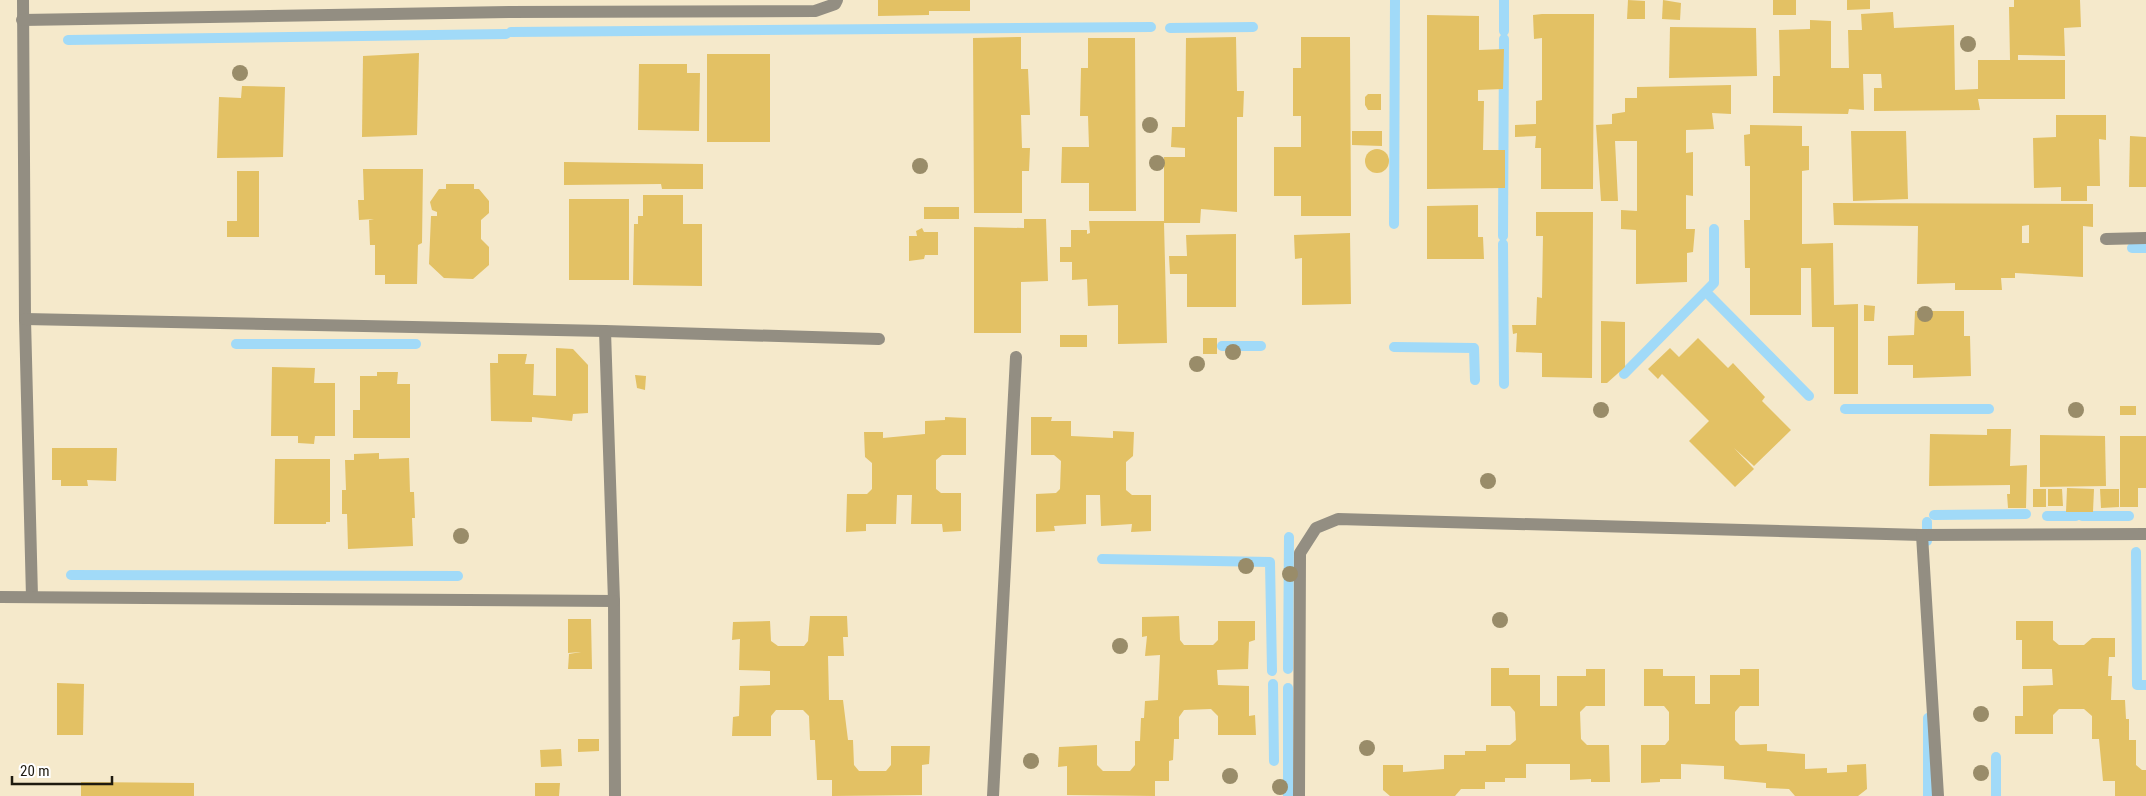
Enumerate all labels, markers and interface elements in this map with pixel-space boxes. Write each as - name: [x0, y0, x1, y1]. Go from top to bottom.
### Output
- scale bar: [12, 754, 112, 786]
- text: 20 m: [20, 762, 50, 780]

